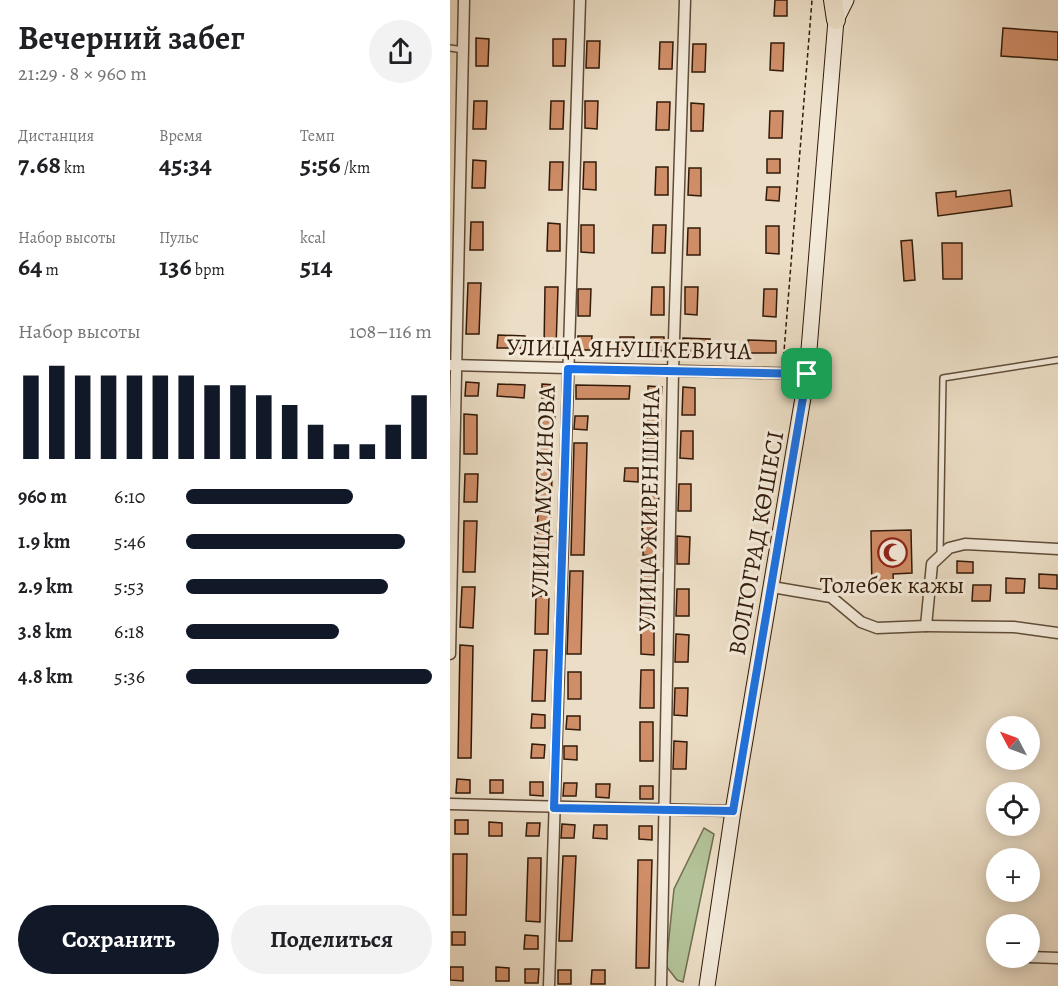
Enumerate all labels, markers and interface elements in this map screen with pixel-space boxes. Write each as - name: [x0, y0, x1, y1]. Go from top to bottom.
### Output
- text: Вечерний забег: [18, 15, 245, 60]
- button: share: [369, 20, 432, 83]
- text: 21:29 · 8 × 960 m: [18, 60, 147, 87]
- text: Дистанция: [18, 125, 94, 147]
- text: Время: [159, 125, 203, 147]
- text: Темп: [300, 125, 335, 147]
- text: 7.68: [18, 147, 61, 182]
- text: 45:34: [159, 147, 212, 182]
- text: 5:56: [300, 147, 341, 182]
- text: km: [61, 157, 85, 179]
- text: /km: [341, 157, 370, 179]
- text: Набор высоты: [18, 227, 116, 249]
- text: Пульс: [159, 227, 199, 249]
- text: kcal: [300, 227, 326, 249]
- text: 64: [18, 249, 42, 284]
- text: 136: [159, 249, 192, 284]
- text: 514: [300, 249, 333, 284]
- text: m: [42, 259, 59, 281]
- text: bpm: [192, 259, 225, 281]
- text: Набор высоты: [18, 318, 141, 345]
- text: 108–116 m: [349, 318, 432, 345]
- street label: УЛИЦА ЯНУШКЕВИЧА: [506, 331, 753, 367]
- pin: [781, 348, 832, 399]
- icon: arrive: [790, 357, 823, 390]
- street label: УЛИЦА МУСИНОВА: [523, 384, 563, 599]
- street label: УЛИЦА ЖИРЕНШИНА: [631, 387, 667, 632]
- street label: ВОЛГОГРАД КӨШЕСІ: [721, 428, 791, 658]
- text: 960 m: [18, 483, 67, 510]
- text: 6:10: [114, 483, 146, 510]
- text: 1.9 km: [18, 528, 71, 555]
- text: 5:46: [114, 528, 146, 555]
- mosque icon: Толебек кажы: [876, 536, 908, 568]
- place label: Толебек кажы: [820, 569, 964, 601]
- text: 2.9 km: [18, 573, 73, 600]
- text: 5:53: [114, 573, 144, 600]
- text: 3.8 km: [18, 618, 72, 645]
- text: 6:18: [114, 618, 145, 645]
- text: 4.8 km: [18, 663, 73, 690]
- text: 5:36: [114, 663, 145, 690]
- north arrow: [986, 716, 1040, 770]
- map controls: [986, 716, 1040, 968]
- button: locate: [986, 782, 1040, 836]
- button: +: [986, 848, 1040, 902]
- button: Сохранить: [18, 905, 219, 974]
- button: Поделиться: [231, 905, 432, 974]
- button: −: [986, 914, 1040, 968]

